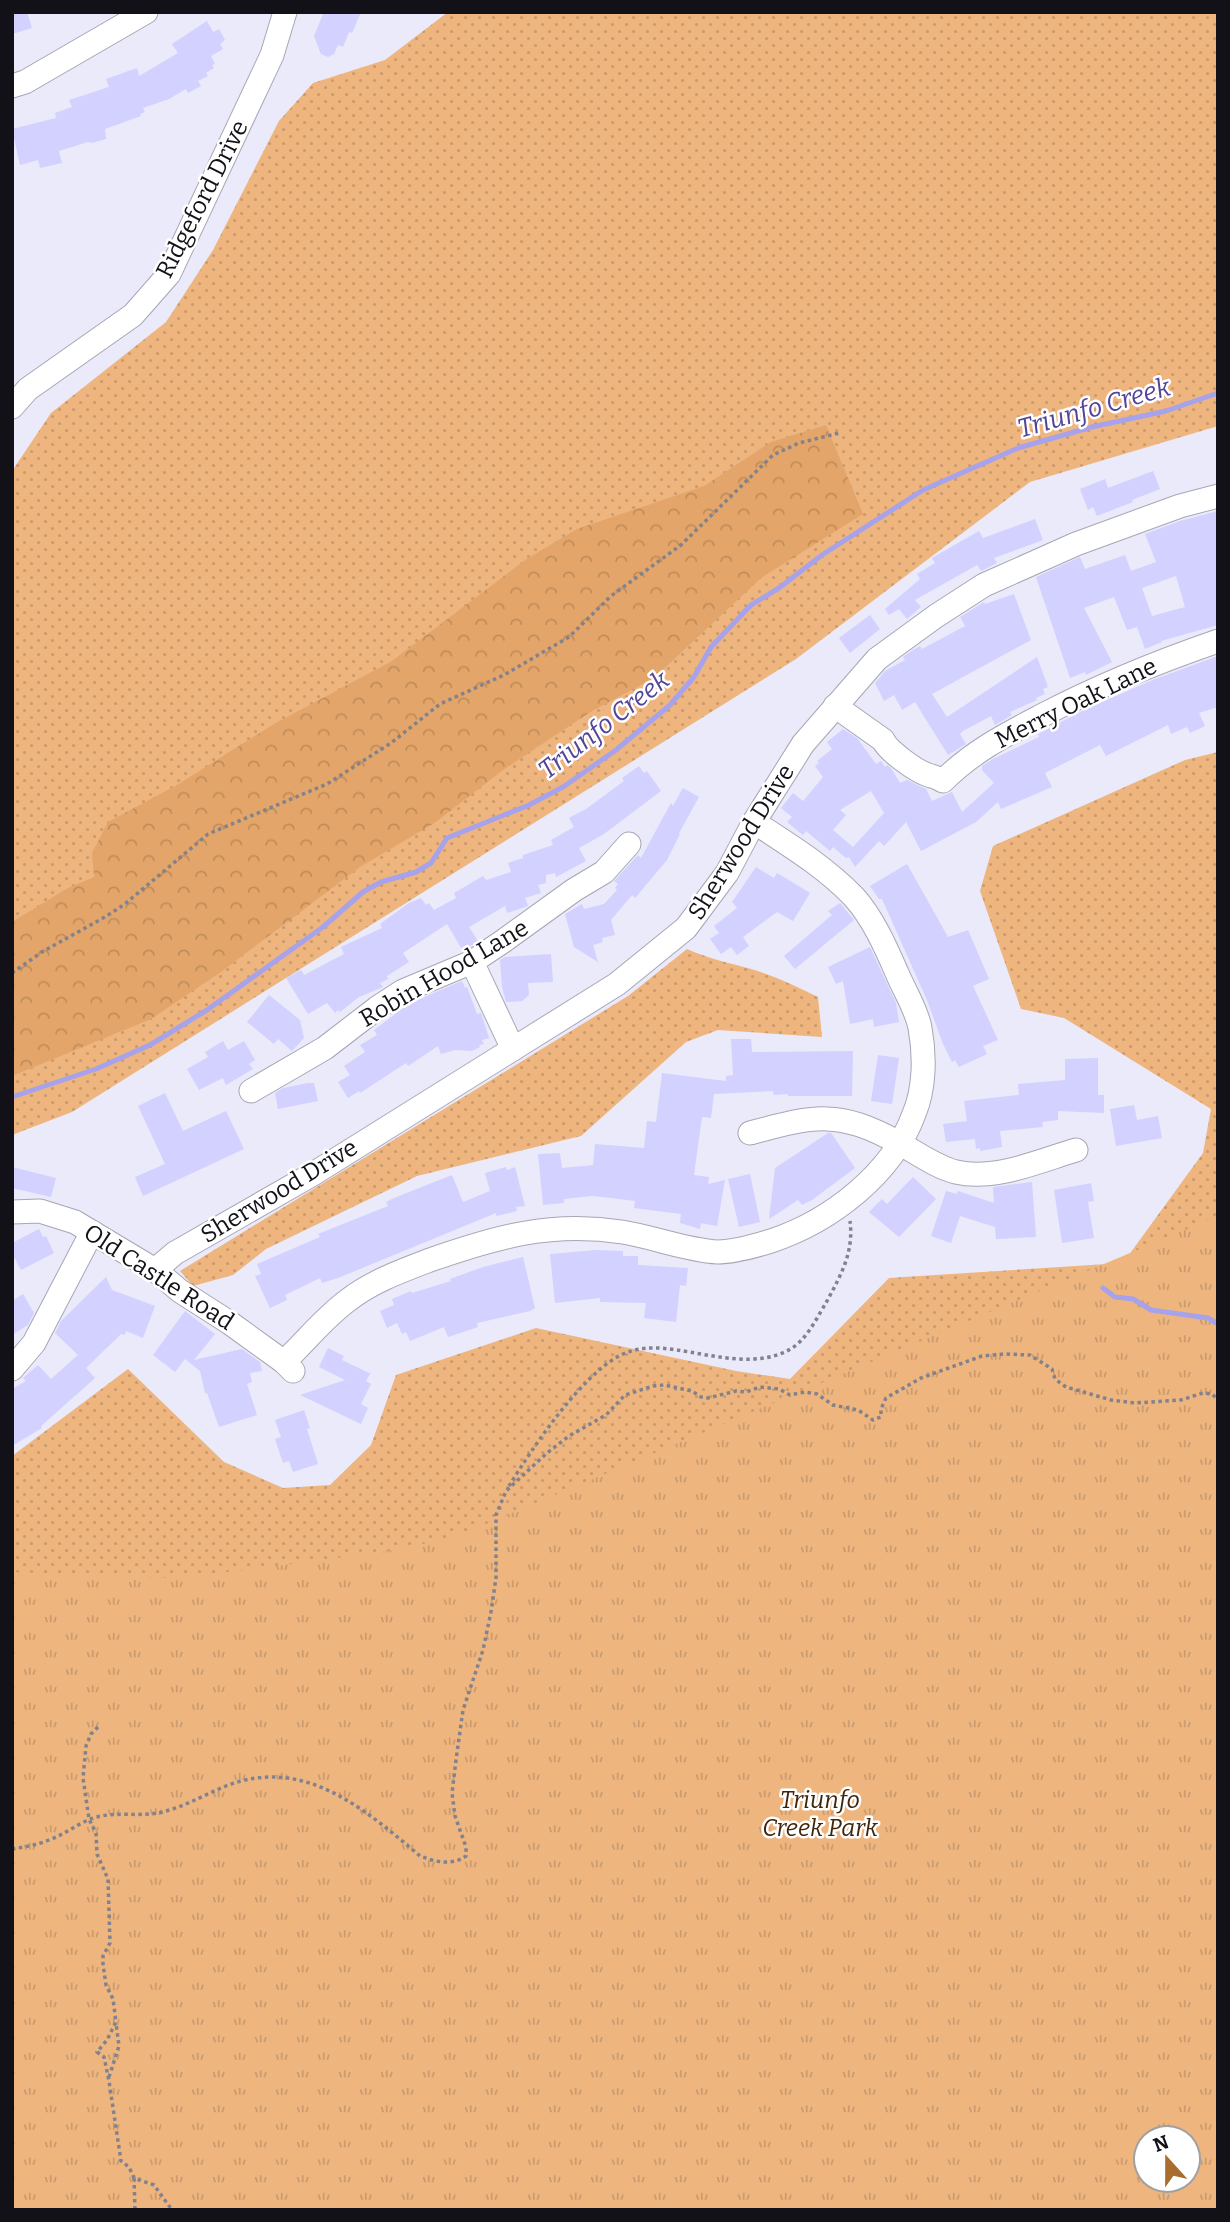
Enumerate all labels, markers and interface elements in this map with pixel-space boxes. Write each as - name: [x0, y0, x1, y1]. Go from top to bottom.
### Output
- street label: Ridgeford Drive: [150, 115, 254, 283]
- water label: Triunfo Creek: [1014, 371, 1175, 445]
- street label: Merry Oak Lane: [991, 652, 1161, 754]
- water label: Triunfo Creek: [532, 664, 676, 786]
- street label: Sherwood Drive: [682, 759, 800, 925]
- street label: Robin Hood Lane: [355, 913, 533, 1033]
- street label: Sherwood Drive: [196, 1133, 362, 1249]
- street label: Old Castle Road: [79, 1218, 239, 1336]
- park label: Triunfo Creek Park: [762, 1786, 879, 1842]
- north arrow: [1132, 2124, 1202, 2194]
- text: N: [1150, 2130, 1172, 2157]

